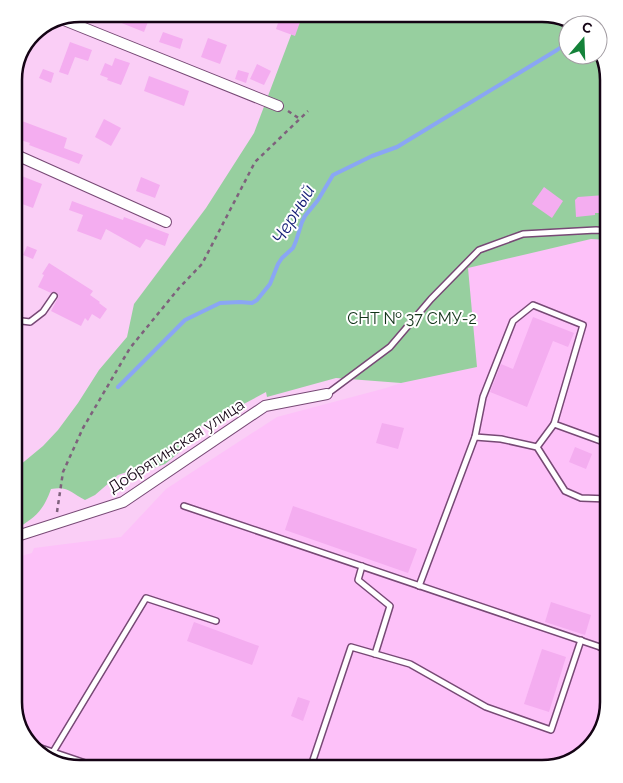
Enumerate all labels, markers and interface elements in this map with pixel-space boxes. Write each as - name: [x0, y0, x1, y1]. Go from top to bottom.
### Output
- north arrow: [558, 15, 608, 65]
- text: С: [580, 19, 595, 37]
- water label: Черный: [267, 181, 319, 247]
- park label: СНТ № 37 СМУ-2: [347, 309, 477, 328]
- street label: Добрятинская улица: [104, 395, 248, 497]

